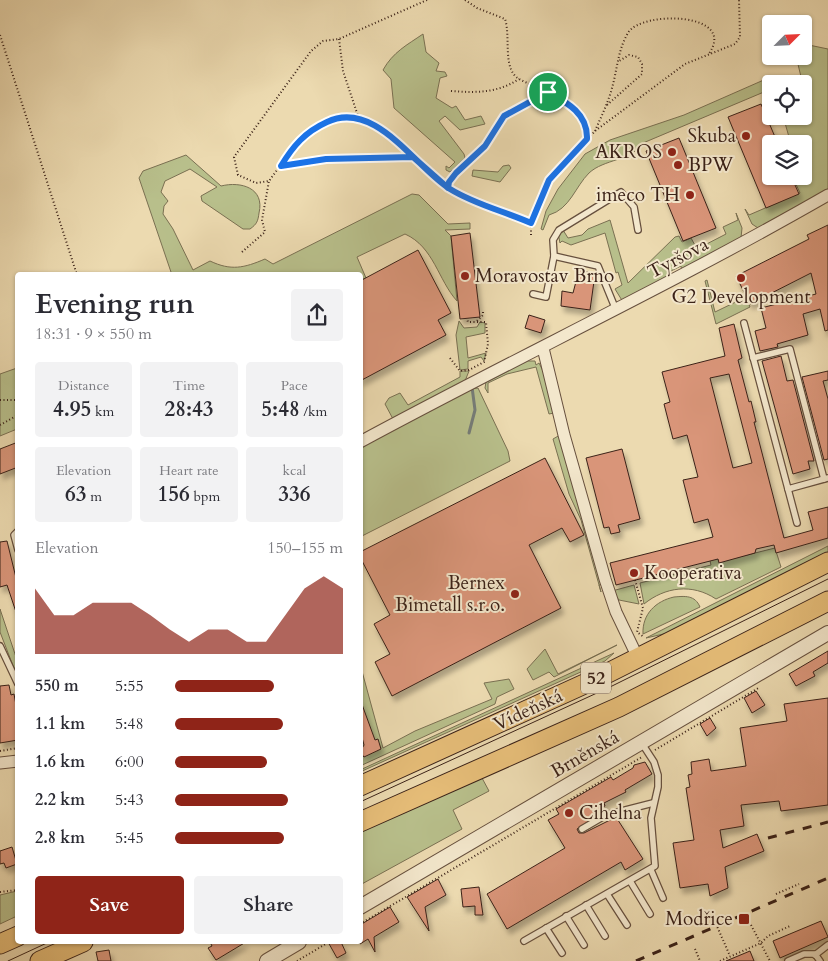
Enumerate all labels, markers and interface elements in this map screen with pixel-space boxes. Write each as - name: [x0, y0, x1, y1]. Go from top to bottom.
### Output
- north arrow: [762, 15, 812, 65]
- map controls: [762, 15, 812, 185]
- pin: [527, 71, 569, 113]
- button: locate: [762, 75, 812, 125]
- icon: arrive: [534, 78, 562, 106]
- place label: Skuba: [687, 123, 736, 149]
- marker: Skuba: [740, 130, 752, 142]
- button: layers: [762, 135, 812, 185]
- place label: AKROS: [595, 139, 662, 165]
- marker: AKROS: [666, 146, 678, 158]
- place label: BPW: [688, 152, 733, 178]
- marker: BPW: [672, 159, 684, 171]
- place label: imeco TH: [596, 182, 680, 208]
- marker: imeco TH: [684, 189, 696, 201]
- street label: Tyršova: [643, 231, 713, 285]
- place label: Moravostav Brno: [475, 263, 614, 289]
- marker: Moravostav Brno: [459, 270, 471, 282]
- marker: G2 Development: [735, 272, 747, 284]
- place label: G2 Development: [672, 284, 810, 310]
- text: Evening run: [35, 285, 194, 323]
- button: share: [291, 289, 343, 341]
- text: 18:31 · 9 × 550 m: [35, 323, 152, 345]
- text: Distance: [58, 376, 109, 395]
- text: Time: [173, 376, 205, 395]
- text: Pace: [281, 376, 308, 395]
- text: 4.95: [53, 395, 91, 424]
- text: 28:43: [164, 395, 214, 424]
- text: 5:48: [261, 395, 300, 424]
- text: km: [91, 402, 114, 421]
- text: /km: [300, 402, 327, 421]
- text: Elevation: [56, 461, 111, 480]
- text: Heart rate: [159, 461, 219, 480]
- text: kcal: [283, 461, 306, 480]
- text: 63: [65, 480, 87, 509]
- text: 156: [158, 480, 190, 509]
- text: 336: [278, 480, 310, 509]
- text: m: [87, 487, 102, 506]
- text: bpm: [190, 487, 220, 506]
- text: Elevation: [35, 537, 99, 559]
- text: 150–155 m: [267, 537, 343, 559]
- place label: Kooperativa: [644, 560, 742, 586]
- marker: Kooperativa: [628, 567, 640, 579]
- place label: Bernex Bimetall s.r.o.: [395, 570, 506, 618]
- marker: Bernex Bimetall s.r.o.: [509, 588, 521, 600]
- road number: 52: [581, 662, 611, 694]
- text: 550 m: [35, 675, 79, 697]
- text: 5:55: [115, 675, 144, 697]
- street label: Vídeňská: [489, 683, 567, 737]
- text: 1.1 km: [35, 713, 85, 735]
- text: 5:48: [115, 713, 144, 735]
- street label: Brněnská: [546, 724, 624, 784]
- text: 1.6 km: [35, 751, 85, 773]
- text: 6:00: [115, 751, 144, 773]
- text: 2.2 km: [35, 789, 85, 811]
- text: 5:43: [115, 789, 144, 811]
- place label: Cihelna: [579, 800, 642, 826]
- marker: Cihelna: [563, 807, 575, 819]
- text: 2.8 km: [35, 827, 85, 849]
- text: 5:45: [115, 827, 144, 849]
- button: Save: [35, 876, 184, 934]
- button: Share: [194, 876, 343, 934]
- place label: Modřice: [665, 906, 733, 932]
- marker: Modřice: [737, 912, 751, 926]

